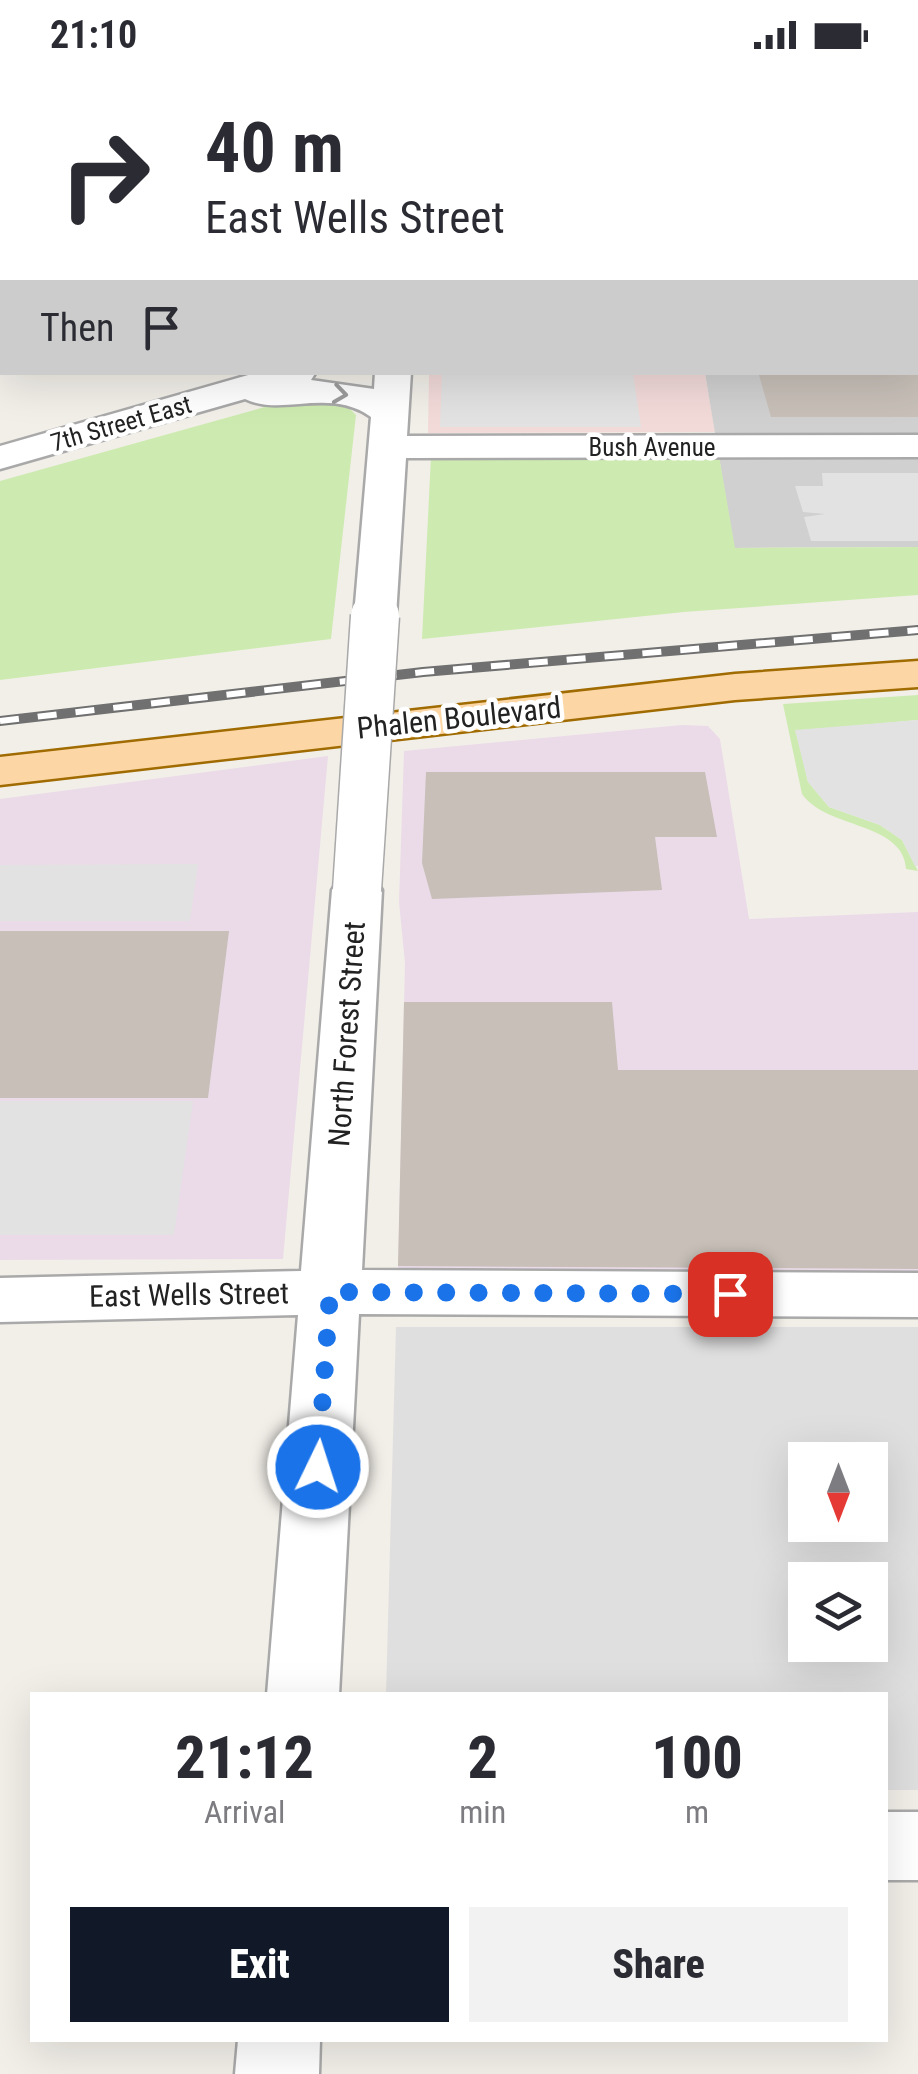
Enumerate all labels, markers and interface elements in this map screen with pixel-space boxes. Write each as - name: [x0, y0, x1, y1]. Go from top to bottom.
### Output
- text: 21:10: [50, 13, 137, 57]
- text: 40 m: [205, 107, 344, 189]
- icon: right: [40, 110, 170, 240]
- text: East Wells Street: [205, 191, 505, 244]
- icon: arrive: [134, 300, 189, 355]
- text: Then: [40, 306, 114, 350]
- one-way arrow: [332, 382, 348, 403]
- street label: 7th Street East: [47, 390, 195, 457]
- street label: Bush Avenue: [589, 433, 715, 462]
- street label: Phalen Boulevard: [355, 689, 563, 746]
- street label: North Forest Street: [321, 920, 372, 1148]
- pin: [688, 1252, 773, 1337]
- icon: arrive: [703, 1267, 758, 1322]
- street label: East Wells Street: [89, 1275, 289, 1314]
- position arrow: [266, 1415, 370, 1519]
- north arrow: [788, 1442, 888, 1542]
- map controls: [788, 1442, 888, 1662]
- button: layers: [788, 1562, 888, 1662]
- text: 21:12: [175, 1722, 314, 1793]
- text: 2: [467, 1722, 498, 1793]
- text: 100: [651, 1722, 743, 1793]
- text: Arrival: [204, 1793, 285, 1831]
- text: min: [459, 1793, 506, 1831]
- text: m: [685, 1793, 709, 1831]
- button: Exit: [70, 1907, 449, 2022]
- button: Share: [469, 1907, 848, 2022]

